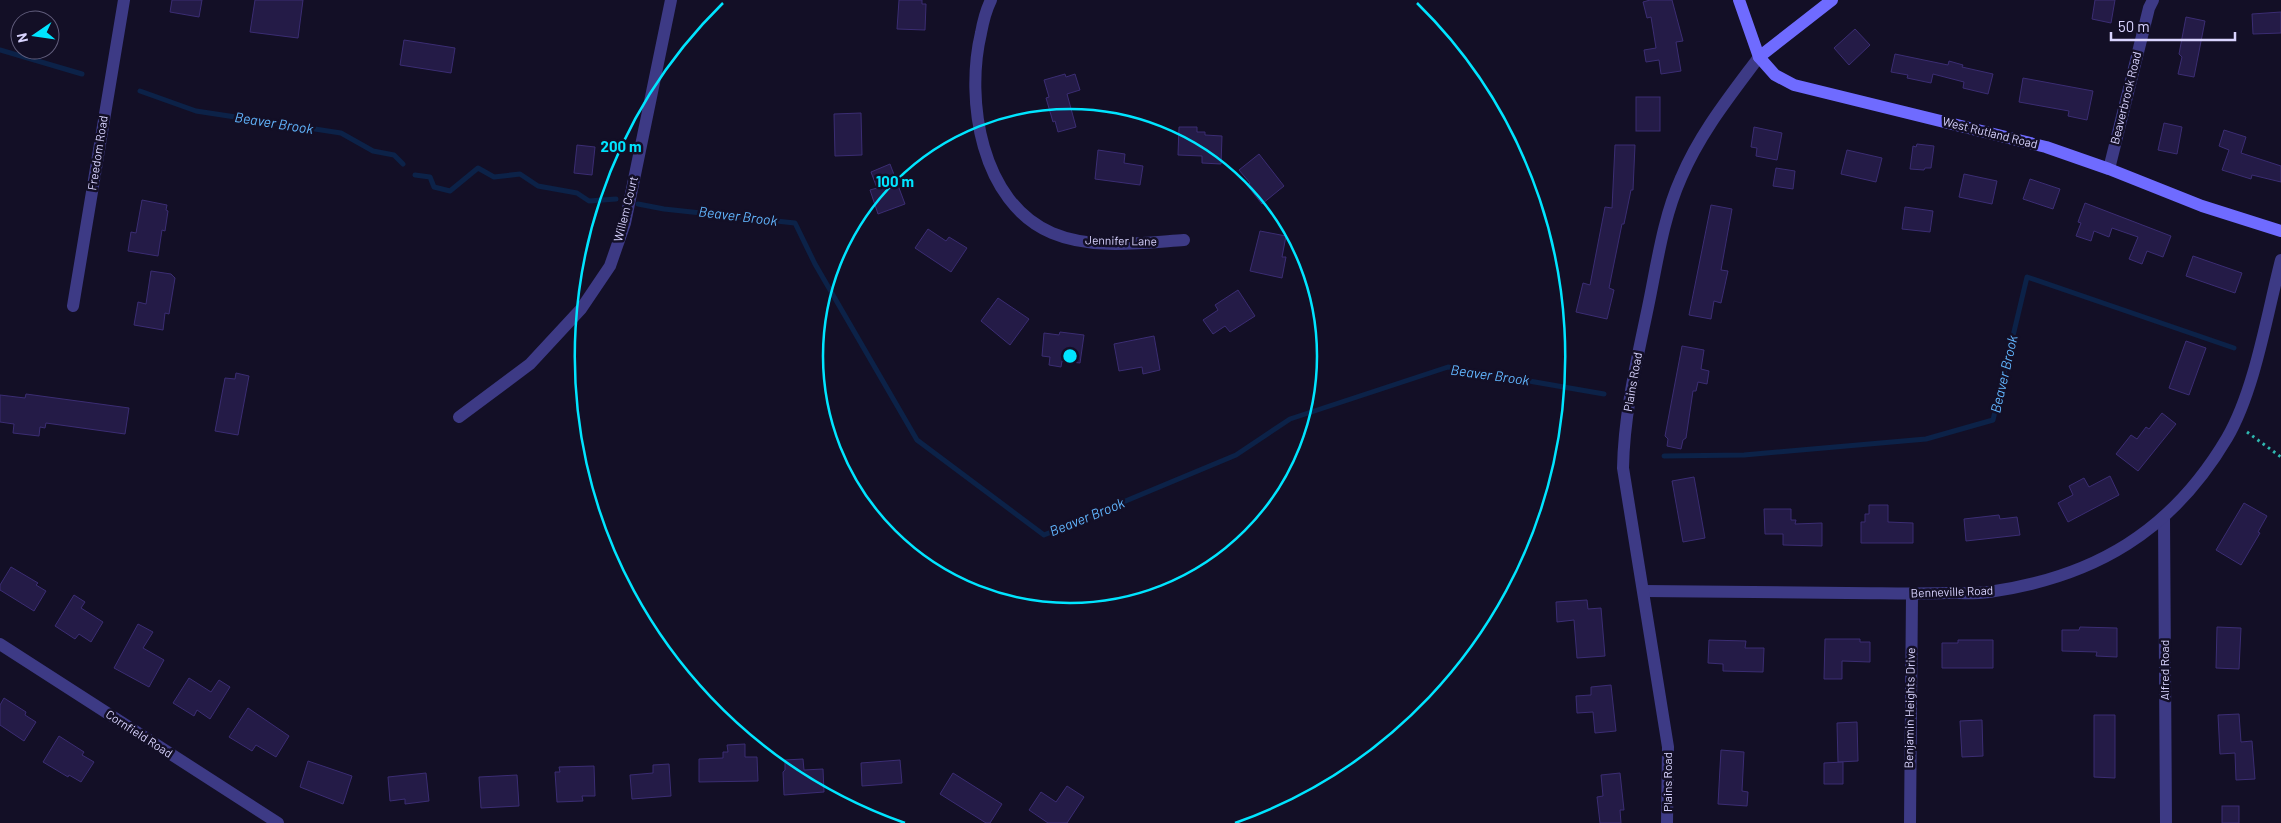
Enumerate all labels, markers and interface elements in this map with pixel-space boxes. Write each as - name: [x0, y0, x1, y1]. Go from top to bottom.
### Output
- north arrow: [10, 10, 60, 60]
- scale bar: [2111, 10, 2235, 42]
- text: 50 m: [2118, 17, 2150, 35]
- text: N: [13, 32, 31, 44]
- street label: Beaverbrook Road: [2107, 50, 2143, 146]
- water label: Beaver Brook: [234, 108, 315, 137]
- street label: West Rutland Road: [1941, 113, 2039, 151]
- street label: Freedom Road: [84, 114, 110, 191]
- text: 200 m: [600, 137, 642, 155]
- text: 100 m: [876, 172, 914, 190]
- street label: Willem Court: [610, 175, 640, 243]
- water label: Beaver Brook: [698, 202, 779, 229]
- street label: Jennifer Lane: [1085, 232, 1157, 248]
- water label: Beaver Brook: [1986, 333, 2021, 414]
- centre of rings: [1061, 347, 1079, 365]
- street label: Plains Road: [1620, 351, 1644, 413]
- water label: Beaver Brook: [1450, 361, 1531, 388]
- water label: Beaver Brook: [1047, 494, 1127, 539]
- street label: Benneville Road: [1910, 583, 1993, 599]
- street label: Alfred Road: [2157, 640, 2171, 700]
- street label: Benjamin Heights Drive: [1901, 647, 1917, 768]
- street label: Cornfield Road: [104, 706, 175, 760]
- street label: Plains Road: [1660, 752, 1674, 812]

